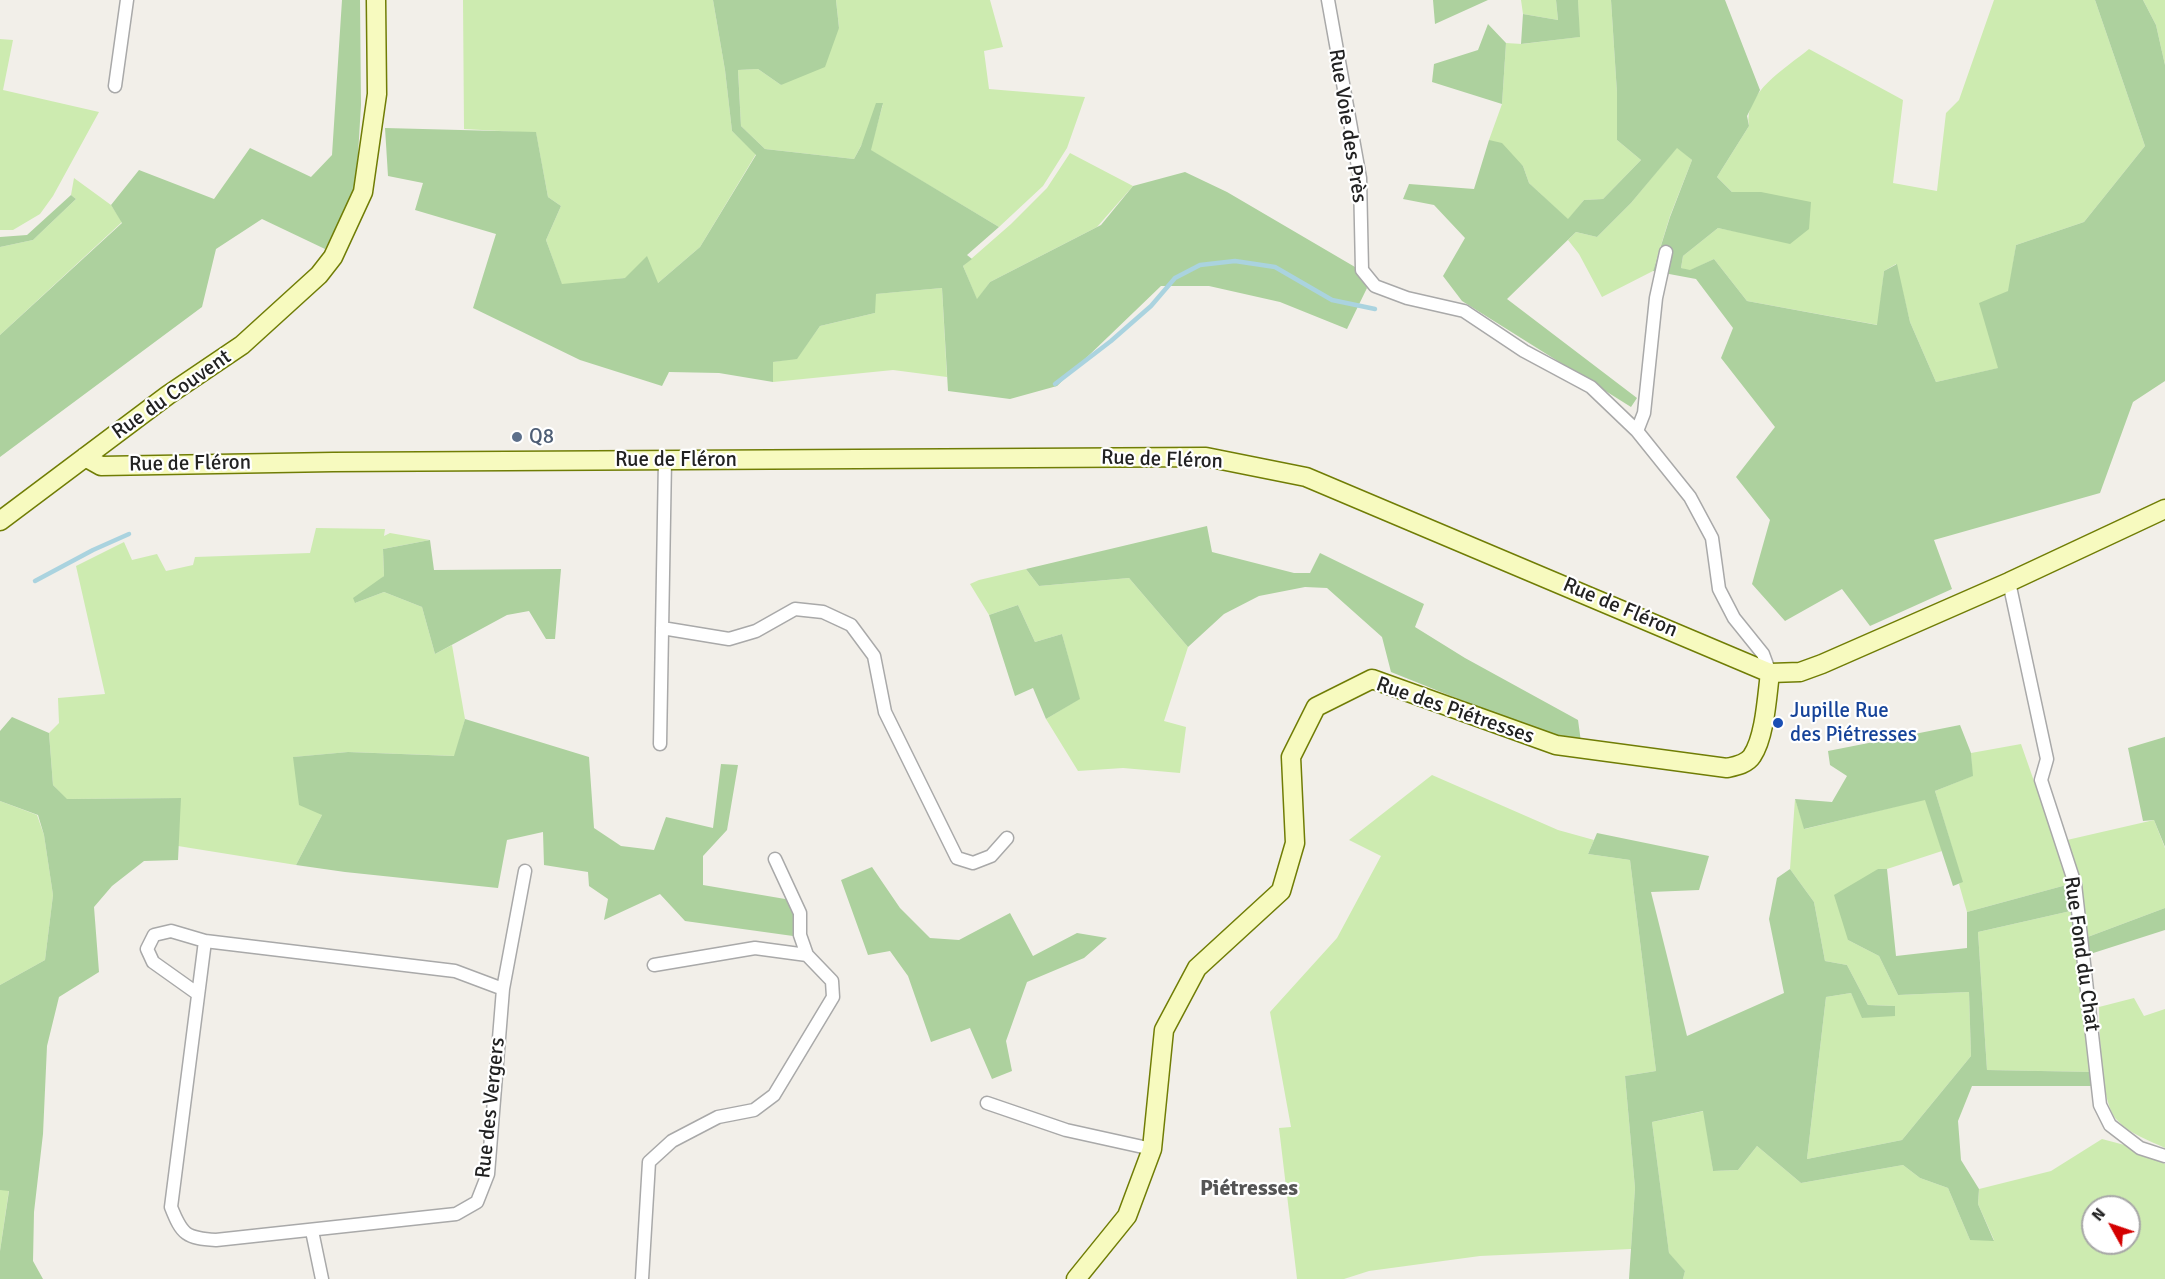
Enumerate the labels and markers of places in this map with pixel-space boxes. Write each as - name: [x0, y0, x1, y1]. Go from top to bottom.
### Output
- place label: Q8: [529, 424, 554, 450]
- marker: Q8: [510, 430, 524, 444]
- place label: Jupille Rue des Piétresses: [1790, 698, 1917, 748]
- marker: Jupille Rue des Piétresses: [1771, 716, 1785, 730]

